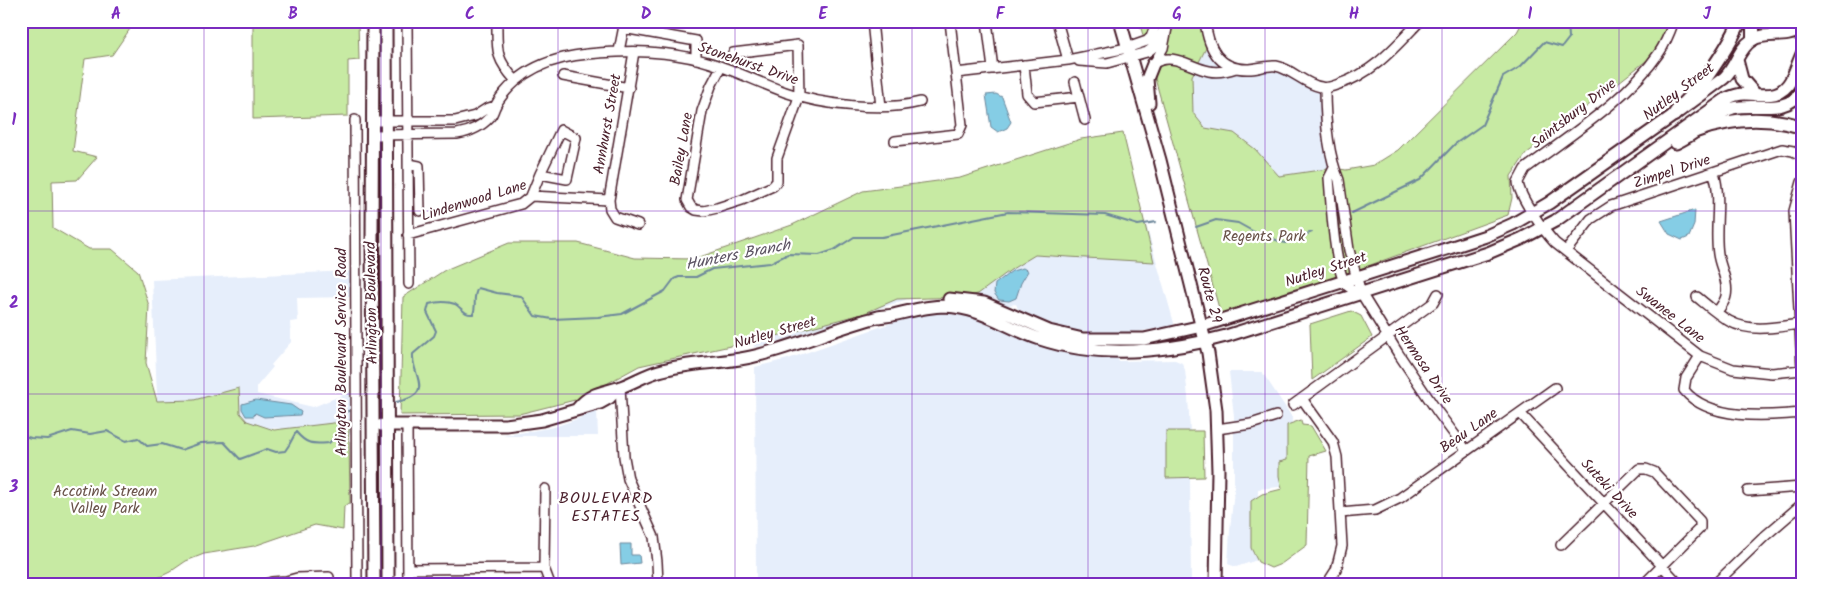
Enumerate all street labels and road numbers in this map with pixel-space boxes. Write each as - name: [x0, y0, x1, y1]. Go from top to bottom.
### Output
- street label: Stonehurst Drive: [694, 36, 802, 93]
- street label: Nutley Street: [1638, 57, 1720, 127]
- street label: Annhurst Street: [587, 72, 629, 176]
- street label: Saintsbury Drive: [1526, 73, 1622, 155]
- street label: Bailey Lane: [664, 110, 700, 187]
- street label: Zimpel Drive: [1630, 148, 1714, 196]
- street label: Lindenwood Lane: [418, 173, 530, 228]
- street label: Arlington Boulevard: [359, 241, 385, 365]
- street label: Nutley Street: [1282, 245, 1370, 295]
- street label: Arlington Boulevard Service Road: [330, 248, 354, 456]
- street label: Route 29: [1190, 264, 1228, 326]
- street label: Swanee Lane: [1630, 280, 1710, 350]
- street label: Nutley Street: [731, 310, 819, 356]
- street label: Hermosa Drive: [1388, 320, 1459, 410]
- street label: Beau Lane: [1435, 402, 1503, 460]
- street label: Suteki Drive: [1574, 453, 1644, 525]

